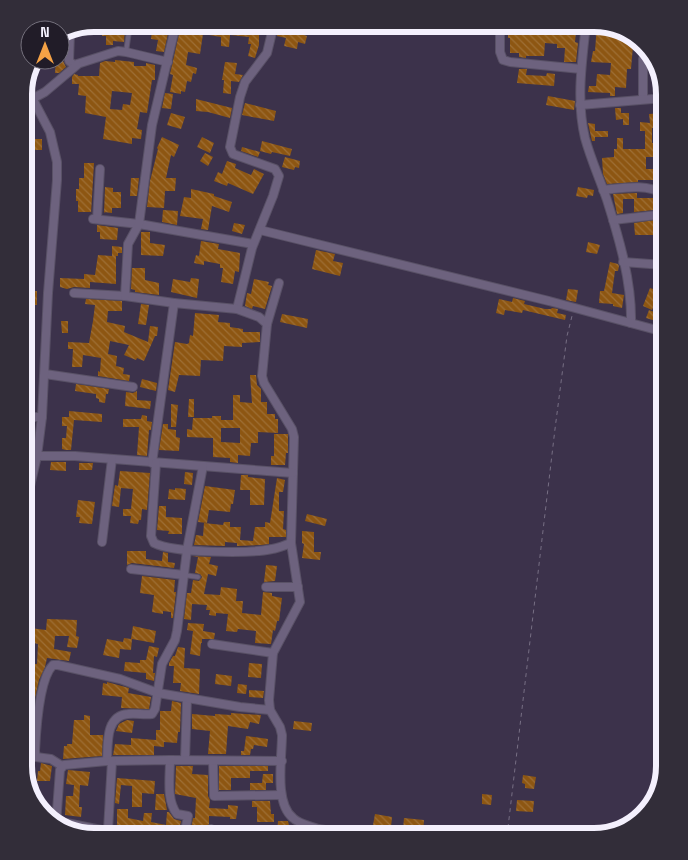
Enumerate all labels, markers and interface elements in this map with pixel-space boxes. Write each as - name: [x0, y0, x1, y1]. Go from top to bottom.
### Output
- north arrow: [20, 20, 70, 70]
- text: N: [40, 23, 50, 41]

